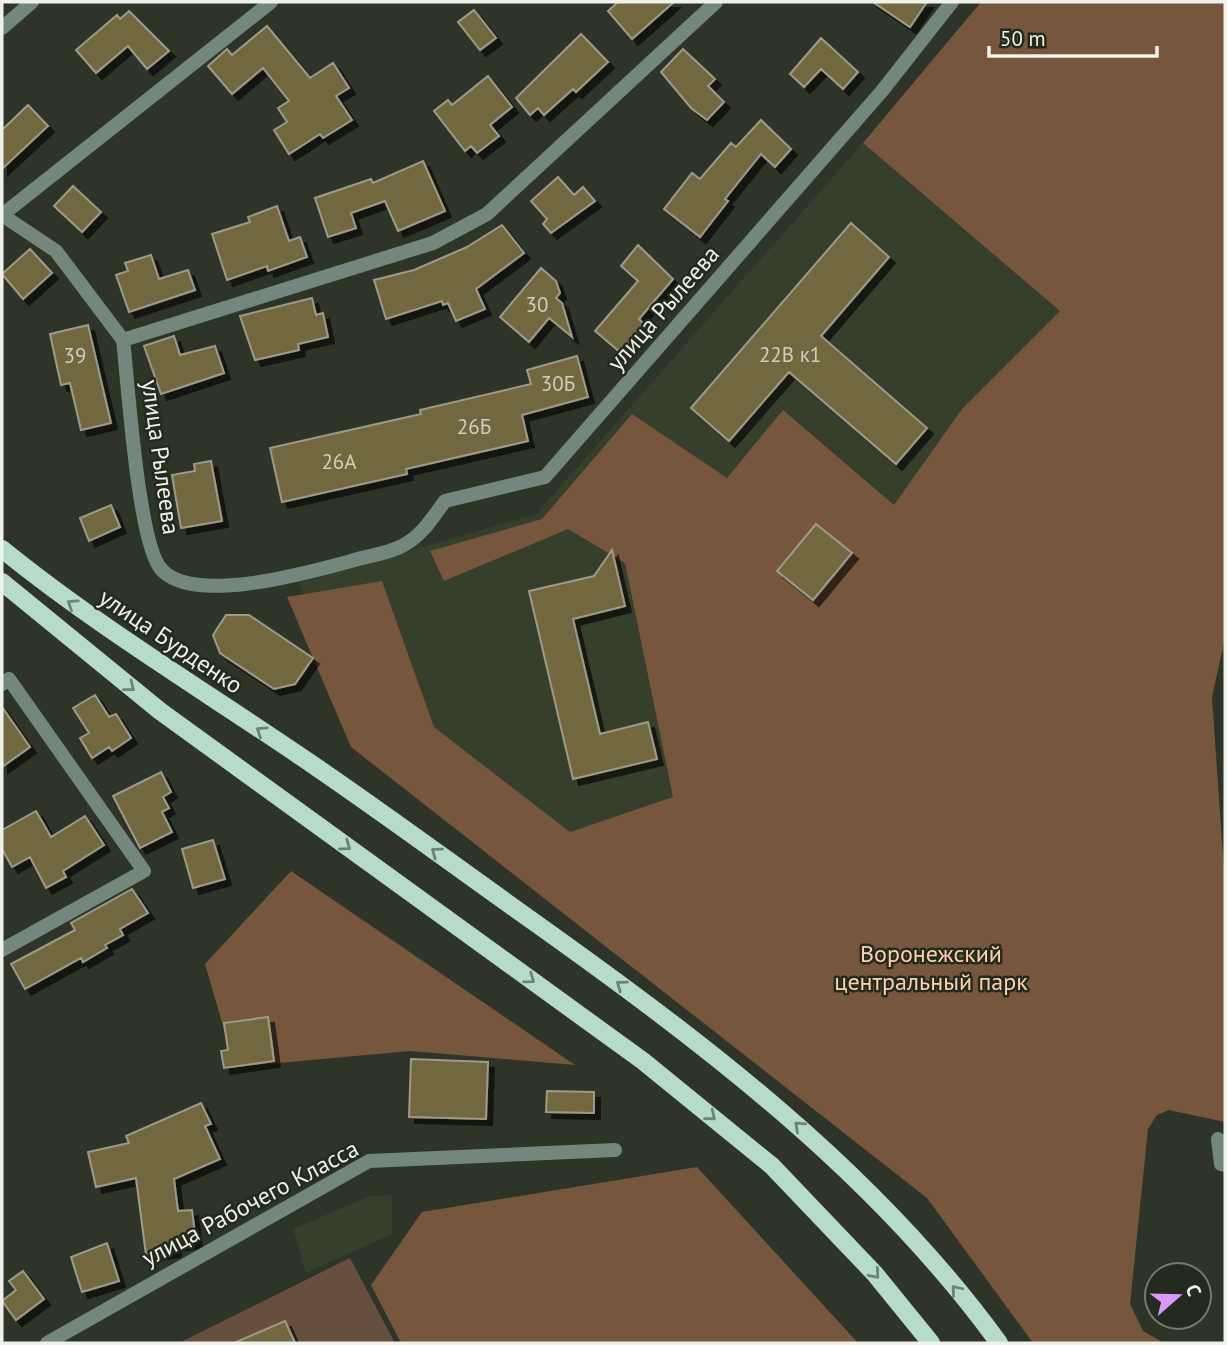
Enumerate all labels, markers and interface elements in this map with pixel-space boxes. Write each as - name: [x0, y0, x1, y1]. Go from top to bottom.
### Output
- scale bar: [989, 14, 1157, 58]
- text: 50 m: [1000, 25, 1046, 52]
- street label: улица Рылеева: [600, 239, 726, 377]
- house number: 30: [526, 291, 548, 318]
- house number: 22В к1: [759, 341, 821, 368]
- house number: 39: [64, 342, 86, 369]
- house number: 30Б: [541, 370, 575, 397]
- street label: улица Рылеева: [135, 378, 187, 536]
- house number: 26Б: [457, 413, 491, 440]
- house number: 26А: [321, 448, 357, 475]
- street label: улица Бурденко: [93, 581, 249, 701]
- one-way arrow: [66, 599, 79, 612]
- one-way arrow: [122, 679, 135, 691]
- one-way arrow: [255, 726, 268, 739]
- one-way arrow: [338, 837, 351, 850]
- one-way arrow: [431, 848, 444, 861]
- park label: Воронежский центральный парк: [834, 938, 1028, 997]
- one-way arrow: [522, 971, 535, 983]
- one-way arrow: [616, 981, 629, 993]
- one-way arrow: [704, 1108, 716, 1121]
- one-way arrow: [795, 1121, 808, 1134]
- street label: улица Рабочего Класса: [136, 1133, 364, 1273]
- north arrow: [1143, 1261, 1213, 1331]
- one-way arrow: [867, 1266, 879, 1279]
- text: С: [1181, 1281, 1207, 1300]
- one-way arrow: [952, 1285, 964, 1298]

